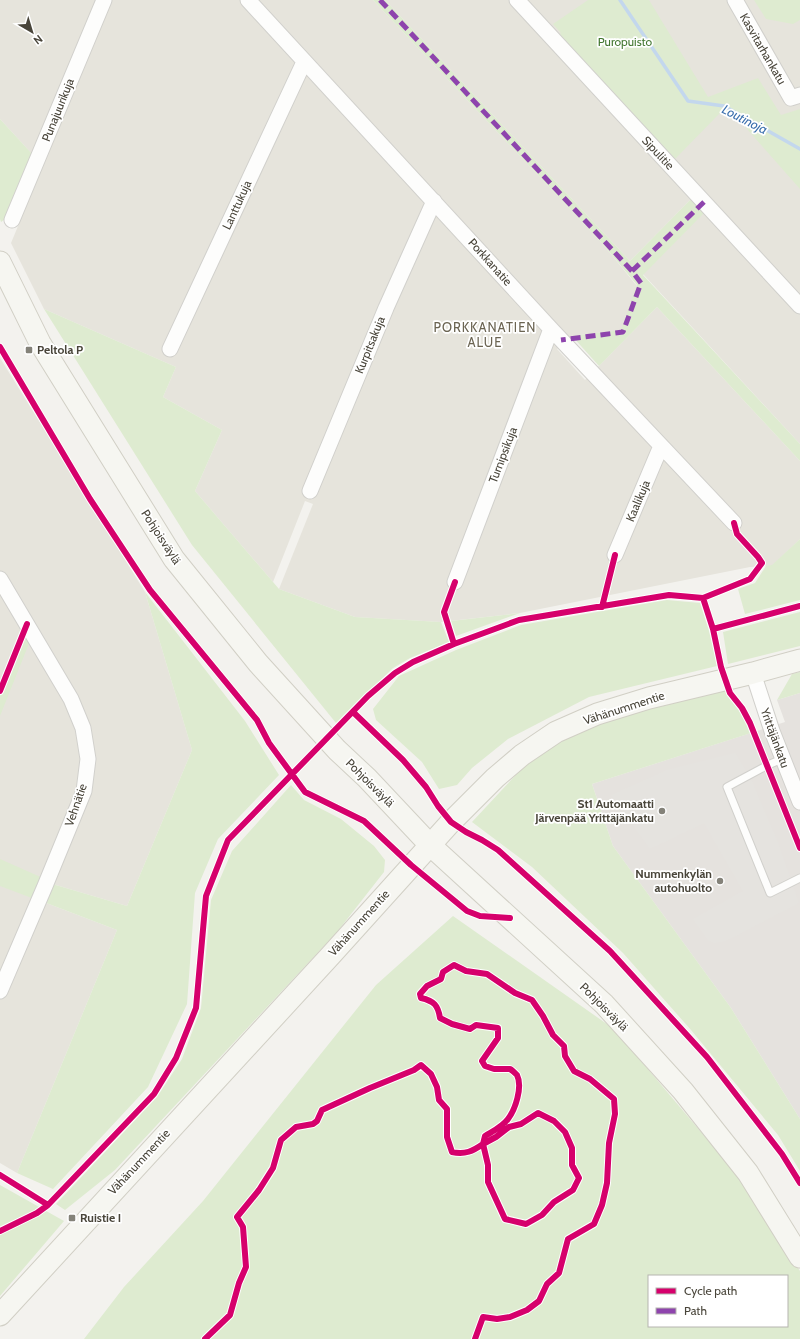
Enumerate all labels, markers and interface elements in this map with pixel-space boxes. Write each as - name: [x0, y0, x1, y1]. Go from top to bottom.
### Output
- street label: Kasvitarhankatu: [737, 10, 790, 87]
- north arrow: [12, 12, 52, 52]
- text: N: [31, 32, 46, 48]
- park label: Puropuisto: [598, 34, 653, 49]
- street label: Punajuurikuja: [38, 76, 77, 144]
- water label: Loutinoja: [719, 101, 770, 138]
- street label: Sipulitie: [639, 133, 678, 173]
- street label: Lanttukuja: [219, 178, 255, 232]
- street label: Porkkanatie: [465, 235, 516, 288]
- street label: Kurpitsakuja: [351, 314, 388, 376]
- district label: PORKKANATIEN ALUE: [433, 319, 537, 350]
- place label: Peltola P: [37, 342, 83, 357]
- marker: Peltola P: [24, 345, 34, 355]
- street label: Turnipsikuja: [485, 424, 520, 485]
- street label: Kaalikuja: [622, 478, 653, 524]
- street label: Pohjoisväylä: [138, 506, 185, 567]
- street label: Vähänummentie: [581, 687, 666, 728]
- street label: Yrittäjänkatu: [757, 705, 793, 770]
- street label: Pohjoisväylä: [343, 755, 398, 810]
- street label: Vehnätie: [61, 781, 90, 828]
- place label: St1 Automaatti Järvenpää Yrittäjänkatu: [534, 796, 654, 825]
- marker: St1 Automaatti Järvenpää Yrittäjänkatu: [657, 806, 667, 816]
- place label: Nummenkylän autohuolto: [635, 866, 712, 895]
- marker: Nummenkylän autohuolto: [715, 876, 725, 886]
- street label: Vähänummentie: [325, 886, 392, 959]
- street label: Pohjoisväylä: [577, 979, 632, 1034]
- street label: Vähänummentie: [104, 1126, 173, 1198]
- place label: Ruistie I: [80, 1210, 121, 1225]
- marker: Ruistie I: [67, 1213, 77, 1223]
- legend: [648, 1275, 788, 1327]
- text: Cycle path: [684, 1283, 737, 1298]
- text: Path: [684, 1303, 707, 1318]

